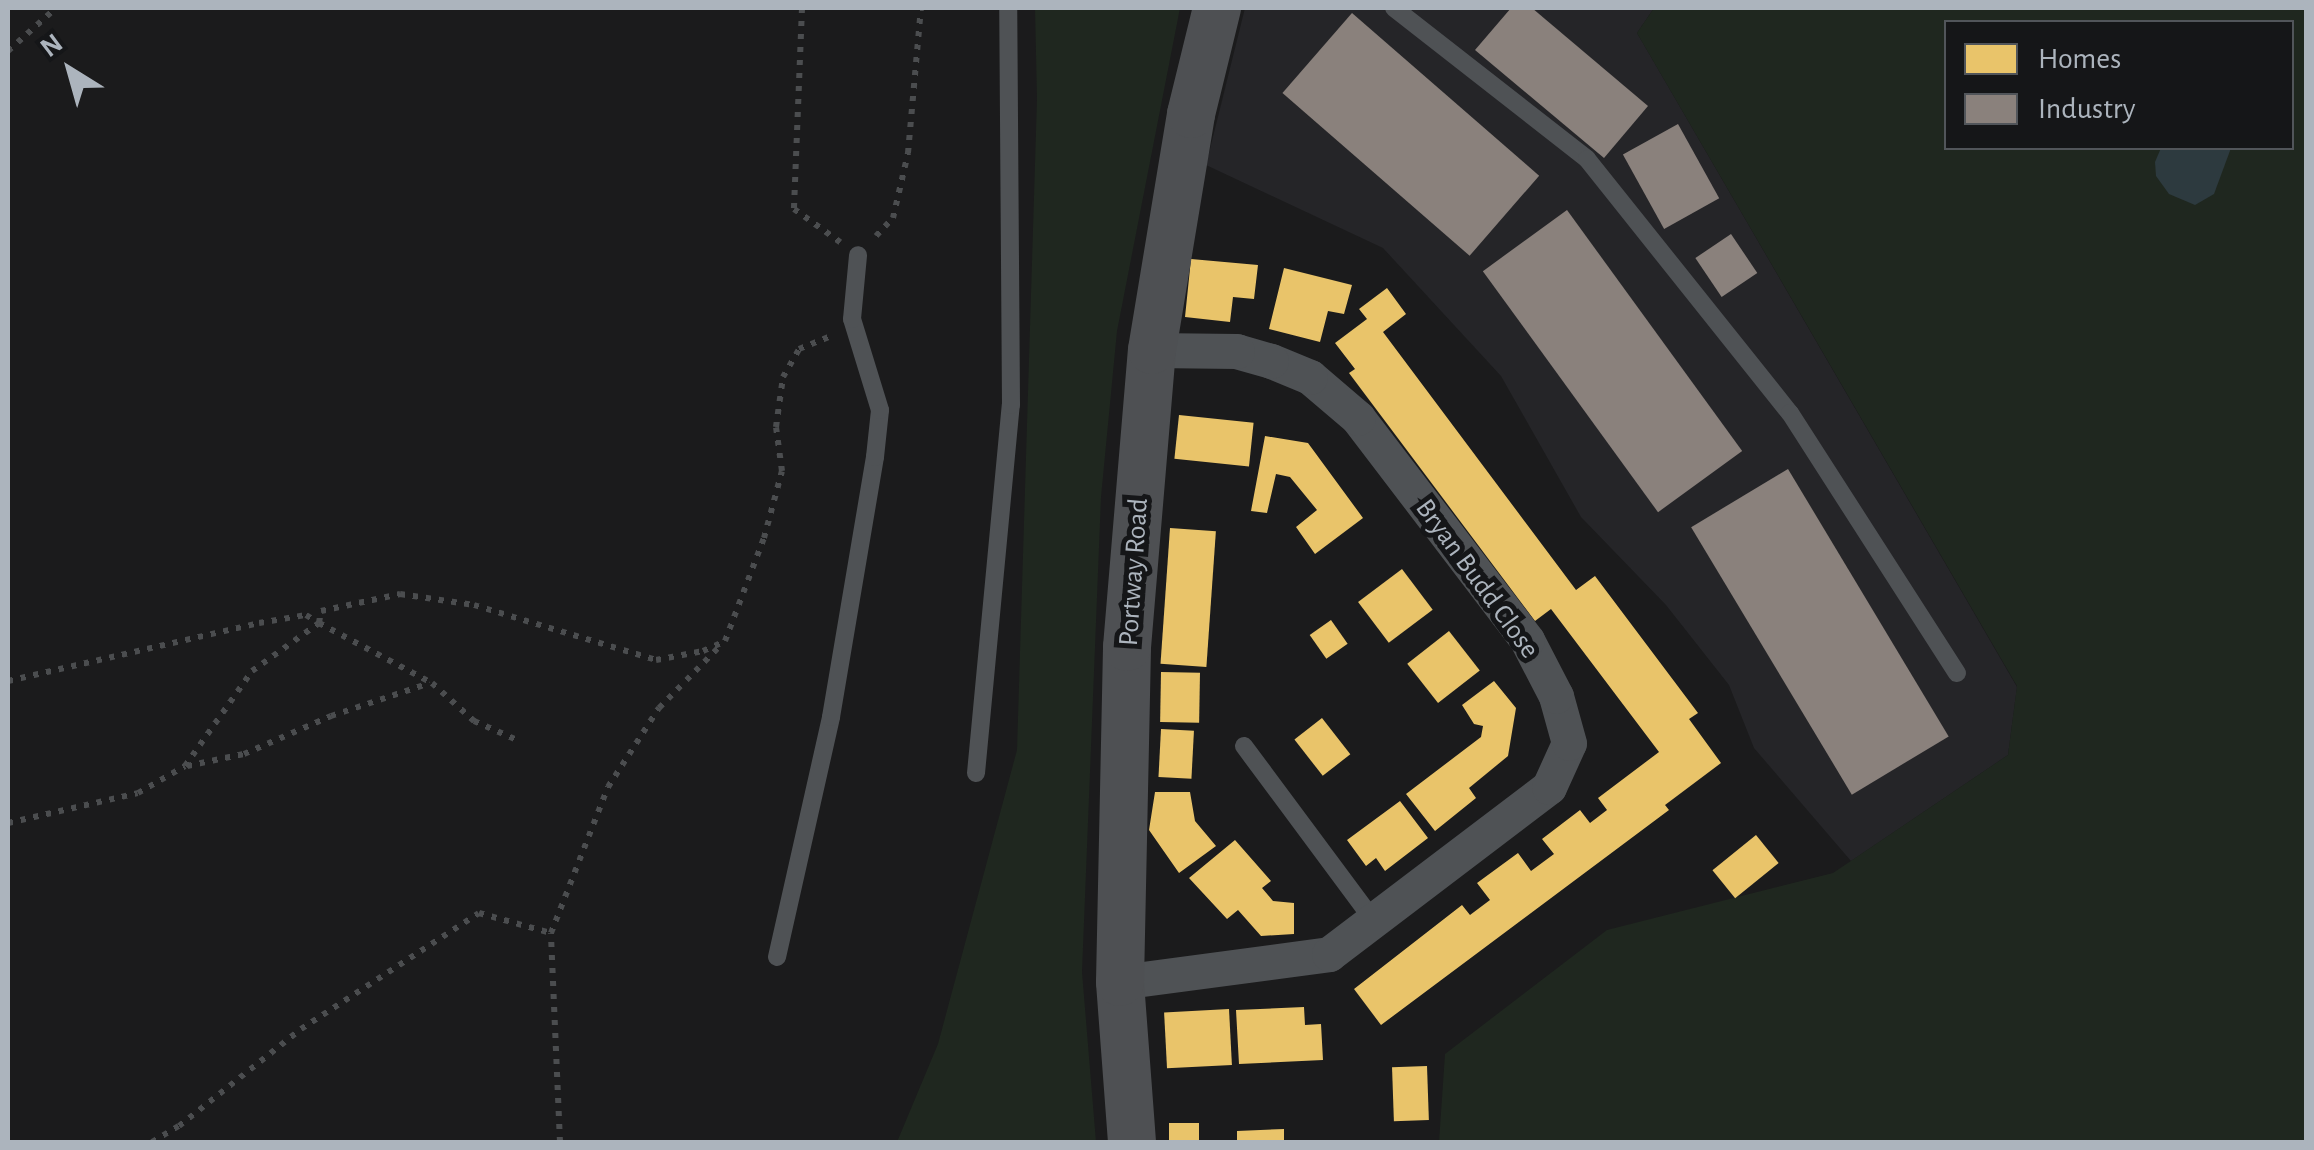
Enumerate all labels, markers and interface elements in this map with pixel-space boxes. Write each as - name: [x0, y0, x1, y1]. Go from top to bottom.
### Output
- north arrow: [20, 20, 120, 120]
- legend: [1944, 20, 2294, 150]
- text: N: [36, 29, 68, 63]
- text: Homes: [2038, 44, 2121, 74]
- text: Industry: [2038, 94, 2136, 124]
- street label: Bryan Budd Close: [1408, 493, 1546, 665]
- street label: Portway Road: [1112, 497, 1156, 647]

